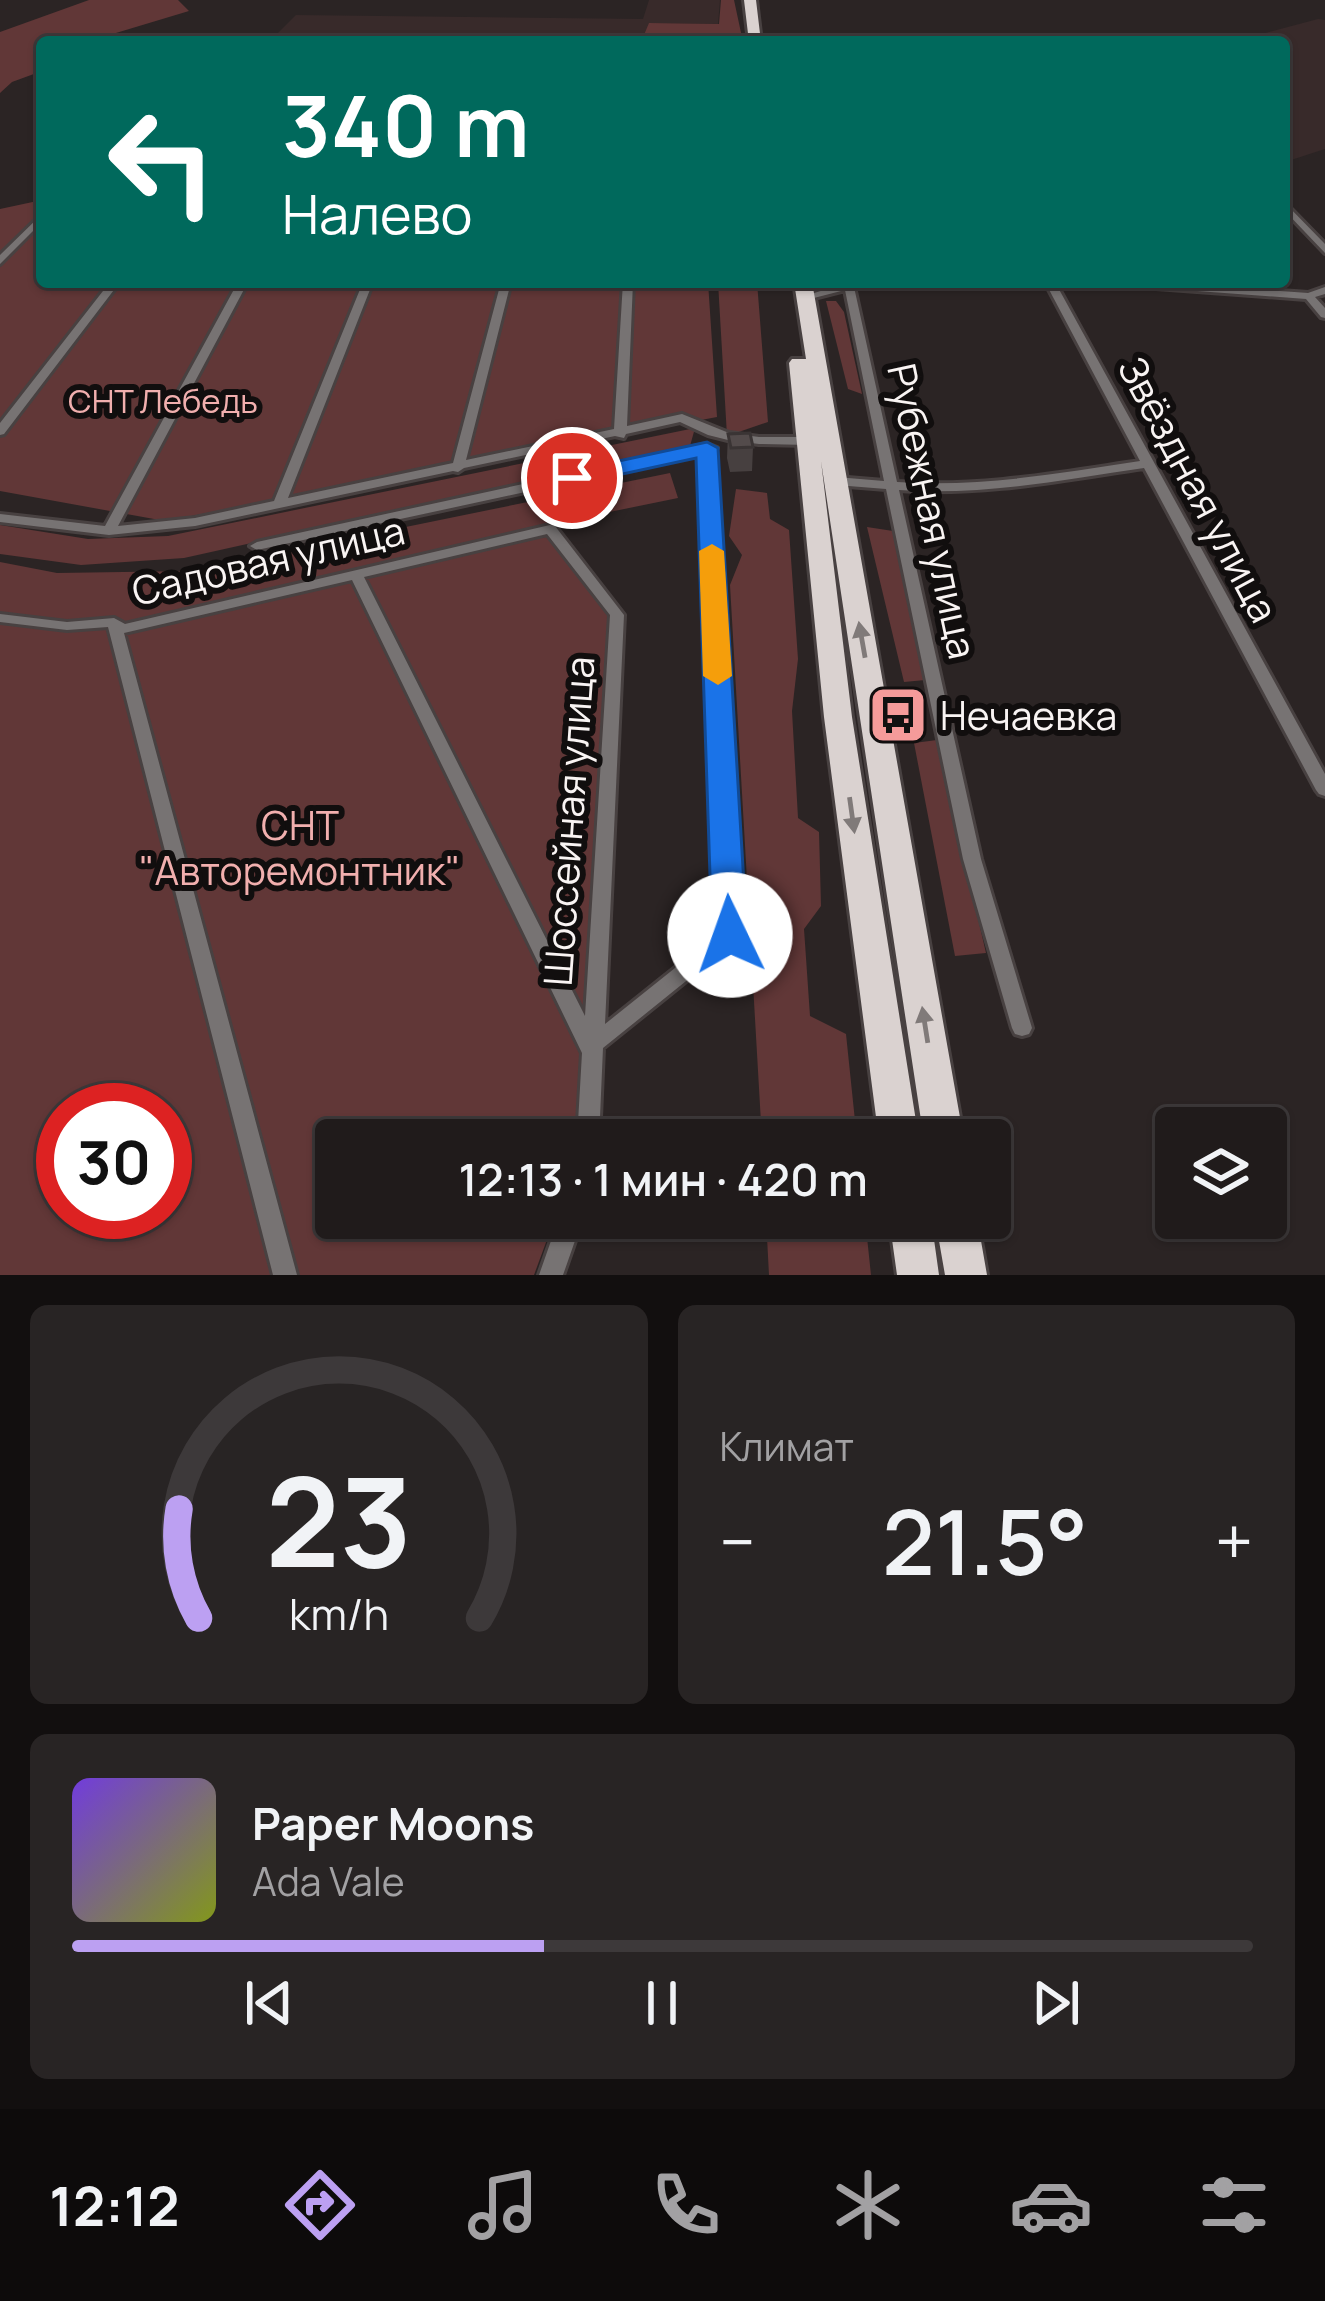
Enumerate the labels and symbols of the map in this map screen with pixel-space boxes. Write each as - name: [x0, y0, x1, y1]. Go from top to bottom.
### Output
- street label: Звёздная улица: [1106, 347, 1292, 631]
- street label: Рубежная улица: [875, 358, 991, 664]
- park label: СНТ Лебедь: [68, 378, 258, 423]
- pin: [521, 427, 623, 529]
- street label: Садовая улица: [126, 502, 410, 618]
- one-way arrow: [852, 620, 870, 658]
- street label: Шоссейная улица: [530, 654, 606, 988]
- bus stop icon: Нечаевка: [867, 684, 929, 746]
- place label: Нечаевка: [940, 688, 1117, 742]
- one-way arrow: [843, 797, 862, 834]
- park label: СНТ "Авторемонтник": [139, 798, 461, 897]
- position arrow: [667, 872, 793, 998]
- one-way arrow: [915, 1005, 934, 1043]
- speed limit sign: 30: [36, 1083, 192, 1239]

